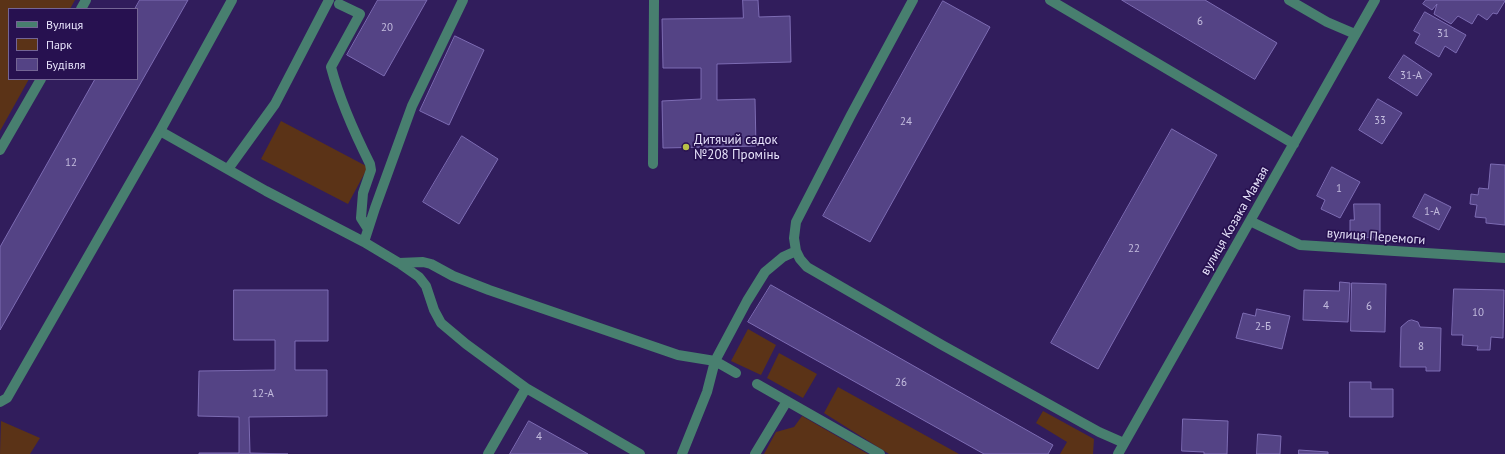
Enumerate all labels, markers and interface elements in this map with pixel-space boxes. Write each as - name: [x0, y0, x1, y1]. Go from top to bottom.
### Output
- legend: [8, 8, 138, 80]
- house number: 6: [1197, 15, 1203, 29]
- text: Вулиця: [46, 17, 83, 32]
- house number: 20: [381, 21, 393, 35]
- house number: 31: [1437, 27, 1449, 41]
- text: Парк: [46, 37, 72, 52]
- text: Будівля: [46, 57, 85, 72]
- house number: 31-А: [1400, 69, 1422, 83]
- house number: 33: [1374, 114, 1386, 128]
- house number: 24: [900, 115, 912, 129]
- place label: Дитячий садок №208 Промінь: [694, 132, 780, 163]
- marker: Дитячий садок №208 Промінь: [681, 142, 691, 152]
- house number: 12: [65, 156, 77, 170]
- street label: вулиця Козака Мамая: [1198, 164, 1272, 278]
- house number: 1: [1336, 182, 1342, 196]
- house number: 1-А: [1424, 205, 1440, 219]
- street label: вулиця Перемоги: [1326, 226, 1426, 248]
- house number: 22: [1128, 242, 1140, 256]
- house number: 4: [1323, 299, 1329, 313]
- house number: 6: [1366, 300, 1372, 314]
- house number: 10: [1472, 306, 1484, 320]
- house number: 2-Б: [1255, 320, 1271, 334]
- house number: 8: [1418, 340, 1424, 354]
- house number: 26: [895, 376, 907, 390]
- house number: 12-А: [252, 387, 274, 401]
- house number: 4: [536, 430, 542, 444]

